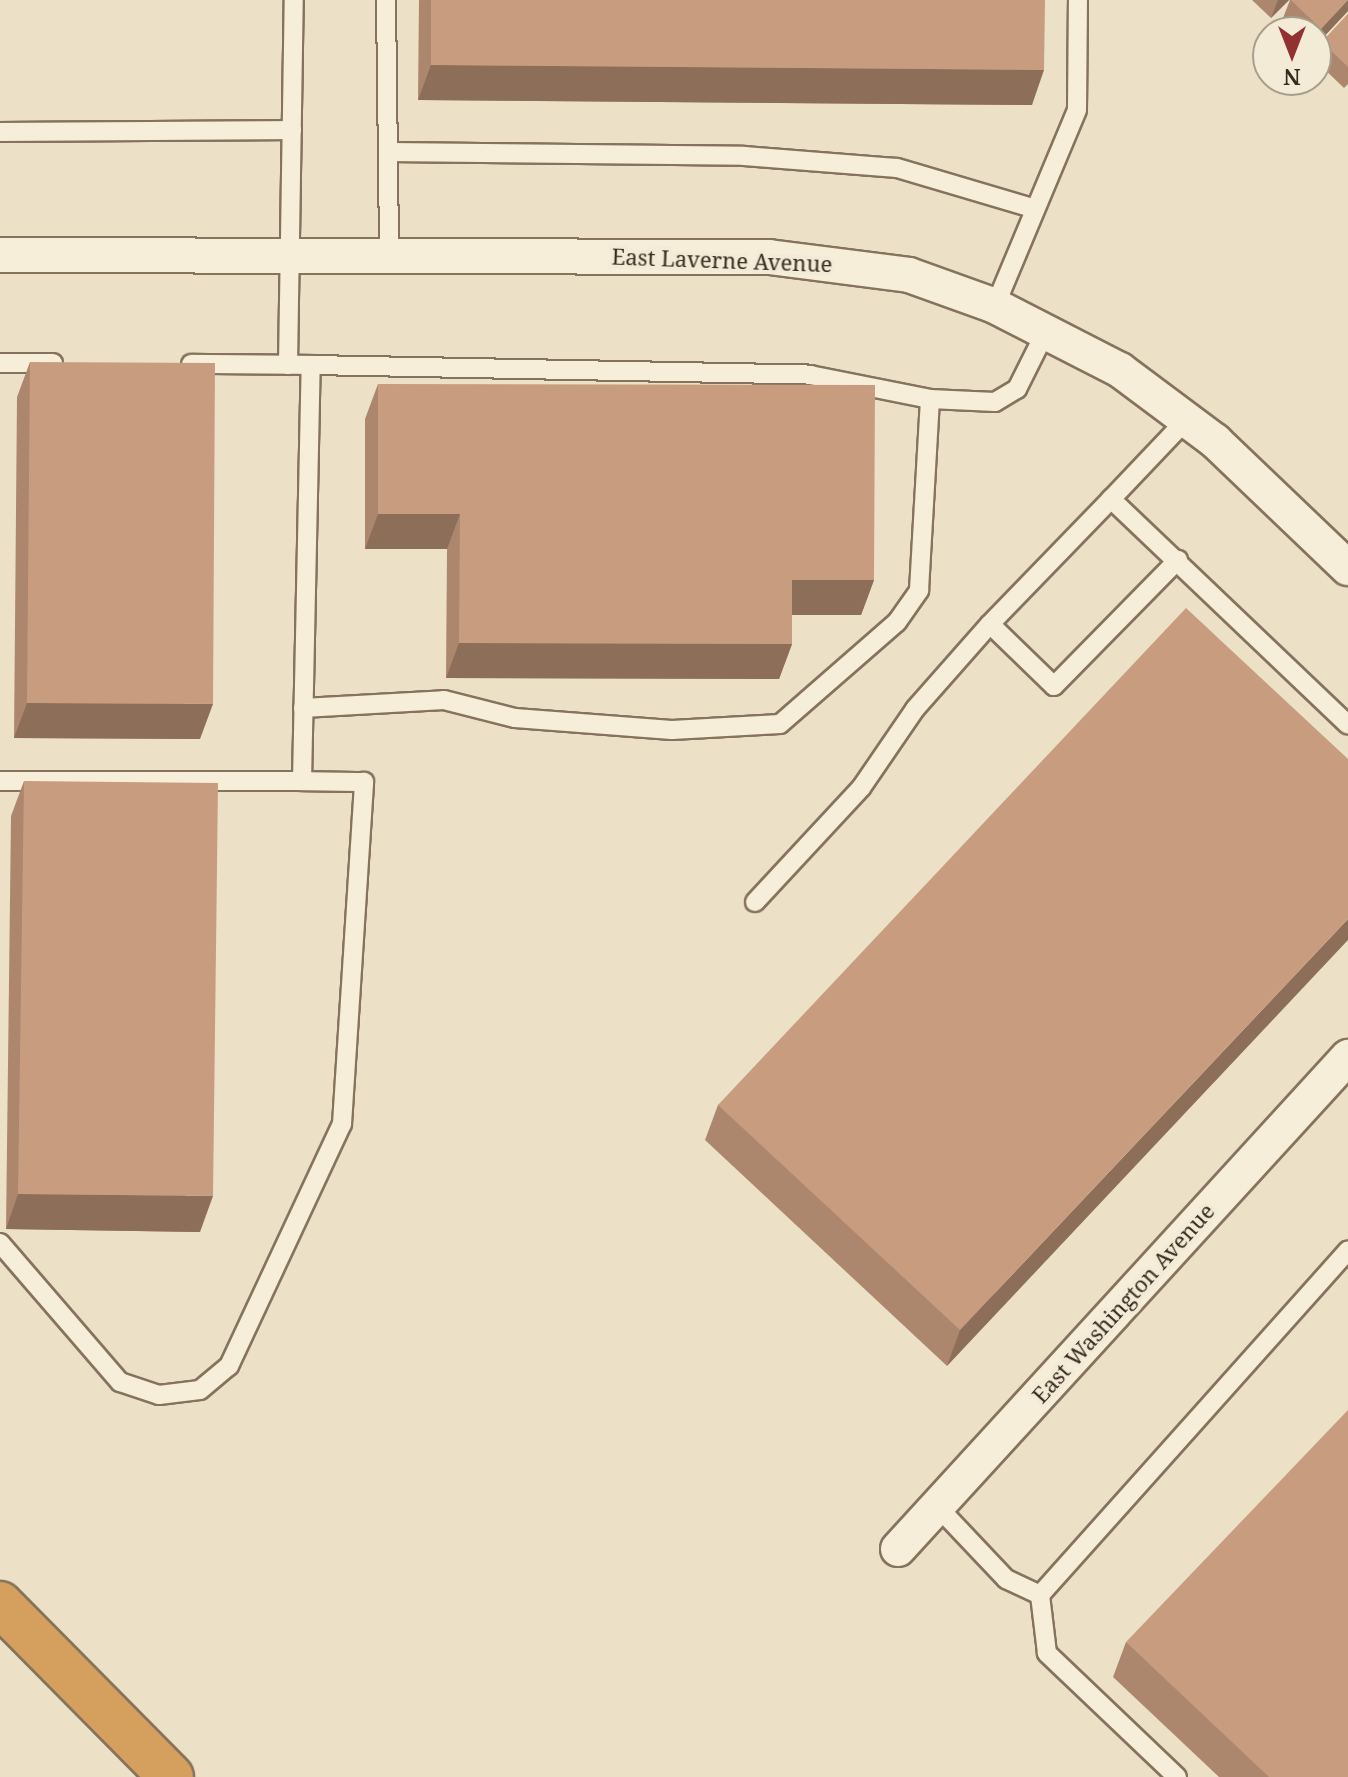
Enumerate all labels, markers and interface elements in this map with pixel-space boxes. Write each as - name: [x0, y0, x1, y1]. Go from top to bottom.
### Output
- north arrow: [1252, 16, 1332, 96]
- text: N: [1283, 63, 1301, 93]
- street label: East Laverne Avenue: [611, 243, 833, 277]
- street label: East Washington Avenue: [1026, 1198, 1220, 1408]

